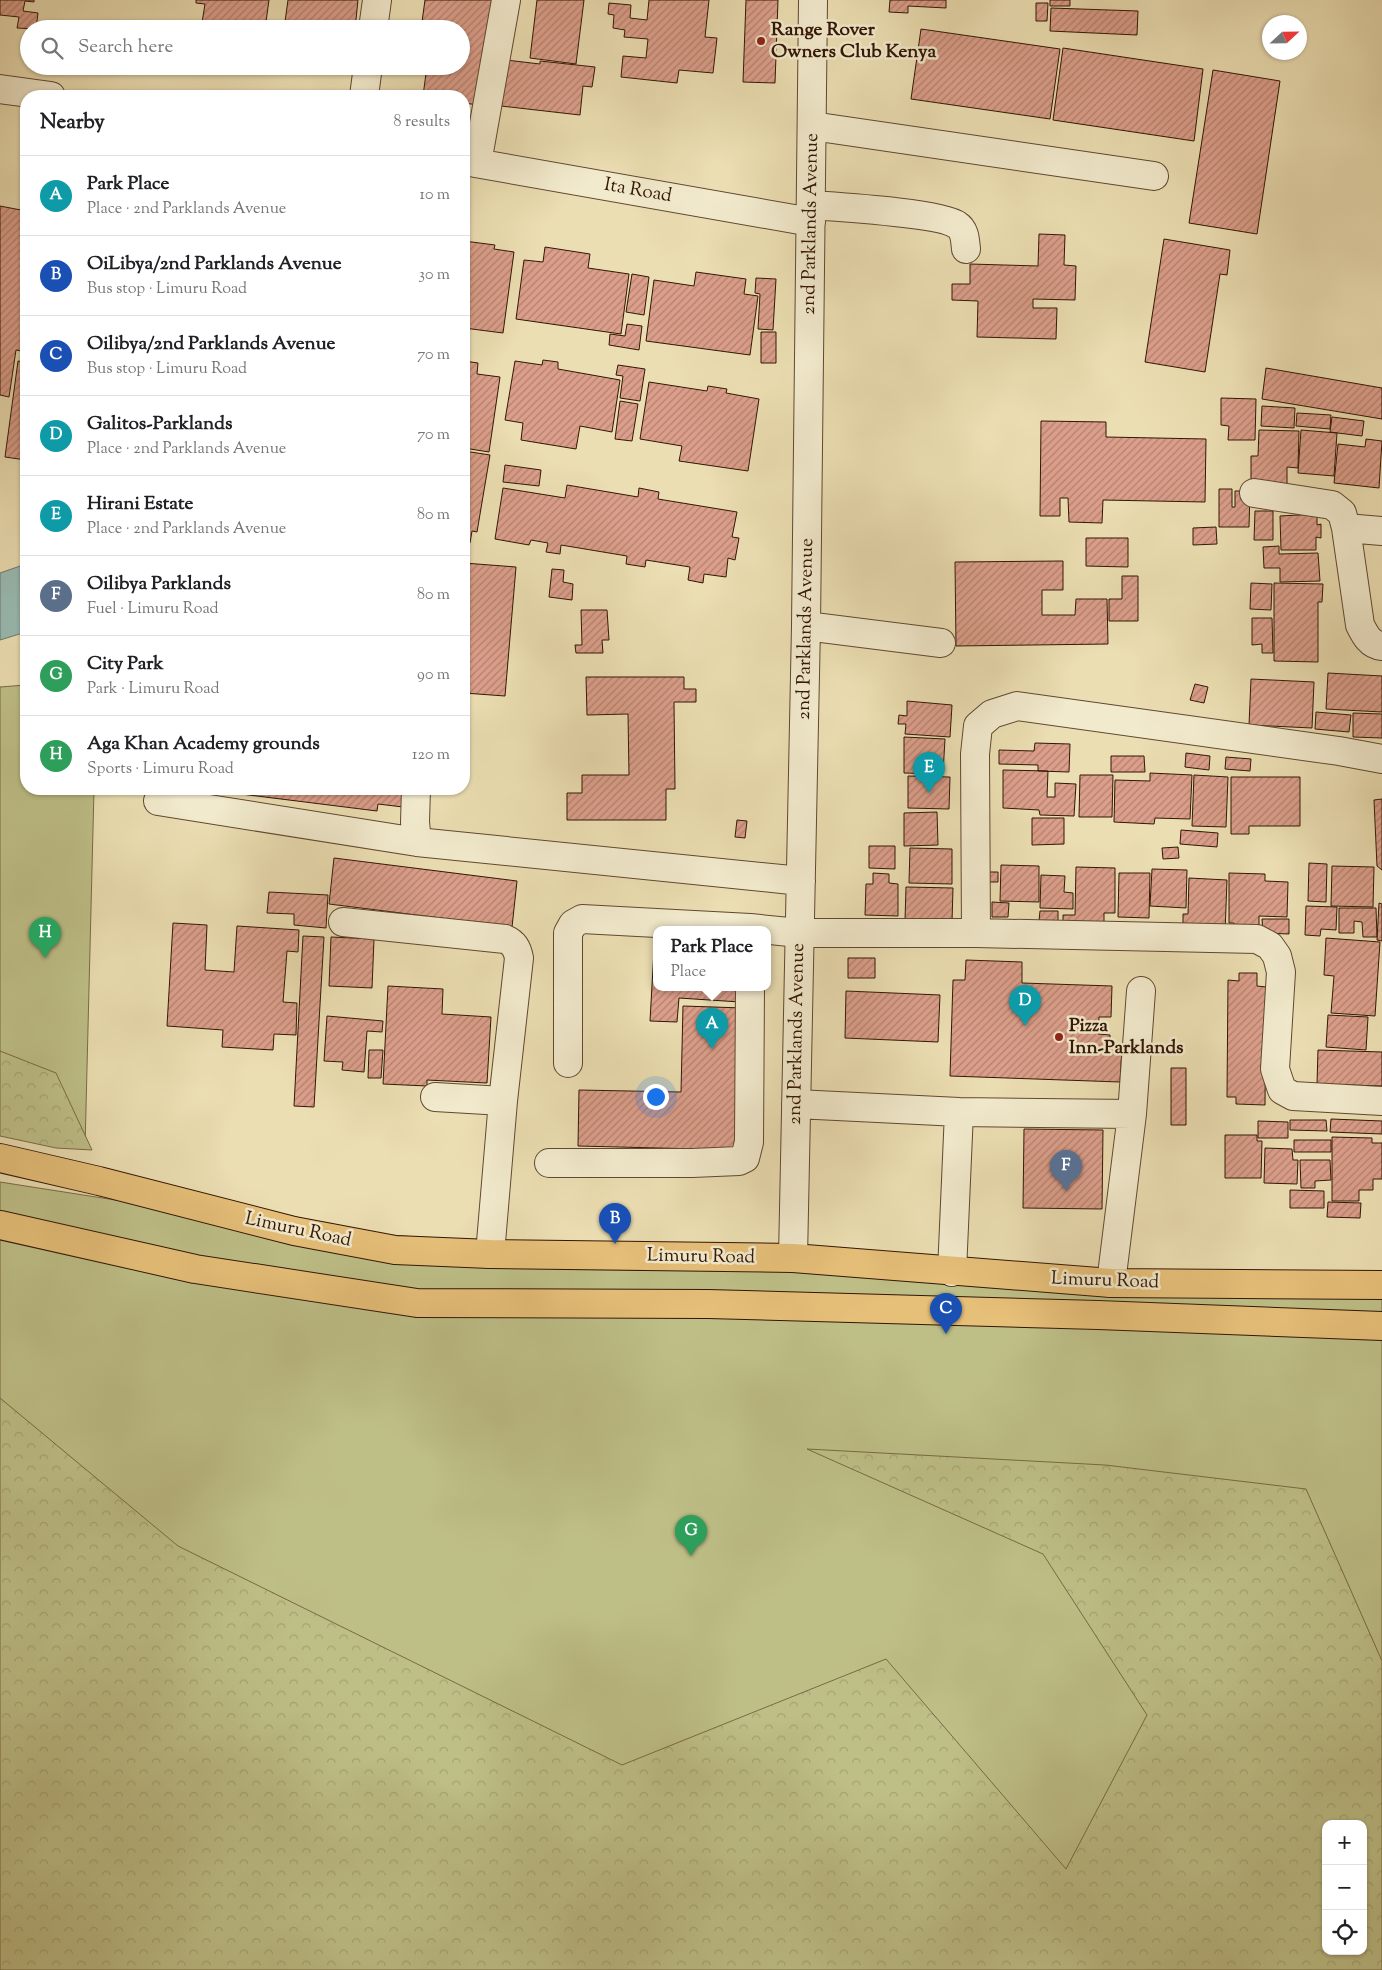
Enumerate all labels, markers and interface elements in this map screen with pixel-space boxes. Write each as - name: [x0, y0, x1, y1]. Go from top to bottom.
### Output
- north arrow: [1262, 15, 1307, 60]
- place label: Range Rover Owners Club Kenya: [771, 17, 937, 66]
- search box: [20, 20, 470, 75]
- icon: search: [38, 34, 66, 62]
- text: Search here: [78, 34, 173, 61]
- marker: Range Rover Owners Club Kenya: [755, 35, 767, 47]
- text: Nearby: [40, 108, 105, 138]
- text: 8 results: [394, 111, 450, 134]
- street label: 2nd Parklands Avenue: [796, 133, 826, 315]
- text: Park Place: [87, 171, 169, 198]
- street label: Ita Road: [602, 172, 674, 210]
- text: A: [50, 184, 63, 207]
- text: 10 m: [420, 184, 450, 207]
- text: Place · 2nd Parklands Avenue: [87, 198, 286, 221]
- text: OiLibya/2nd Parklands Avenue: [87, 251, 342, 278]
- text: B: [51, 264, 61, 287]
- text: 30 m: [419, 264, 450, 287]
- text: Bus stop · Limuru Road: [87, 278, 247, 301]
- text: Oilibya/2nd Parklands Avenue: [87, 331, 335, 358]
- text: C: [50, 344, 62, 367]
- text: 70 m: [417, 344, 450, 367]
- text: Bus stop · Limuru Road: [87, 358, 247, 381]
- text: Galitos-Parklands: [87, 411, 232, 438]
- text: D: [50, 424, 62, 447]
- text: 70 m: [417, 424, 450, 447]
- text: Place · 2nd Parklands Avenue: [87, 438, 286, 461]
- text: Hirani Estate: [87, 491, 193, 518]
- text: E: [51, 504, 61, 527]
- text: 80 m: [417, 504, 450, 527]
- text: Place · 2nd Parklands Avenue: [87, 518, 286, 541]
- street label: 2nd Parklands Avenue: [791, 538, 821, 720]
- text: Oilibya Parklands: [87, 571, 231, 598]
- text: F: [52, 584, 60, 607]
- text: 80 m: [417, 584, 450, 607]
- text: Fuel · Limuru Road: [87, 598, 219, 621]
- text: City Park: [87, 651, 164, 678]
- text: G: [49, 664, 63, 687]
- text: 90 m: [417, 664, 450, 687]
- text: Park · Limuru Road: [87, 678, 220, 701]
- text: Aga Khan Academy grounds: [87, 731, 320, 758]
- text: H: [50, 744, 62, 767]
- text: 120 m: [412, 744, 450, 767]
- pin: E: [913, 752, 945, 793]
- text: Sports · Limuru Road: [87, 758, 234, 781]
- pin: H: [29, 917, 61, 958]
- popup: [653, 926, 771, 991]
- text: Park Place: [671, 934, 753, 961]
- street label: 2nd Parklands Avenue: [782, 943, 812, 1125]
- text: Place: [671, 961, 706, 984]
- pin: D: [1009, 985, 1041, 1026]
- pin: A: [696, 1008, 728, 1049]
- place label: Pizza Inn-Parklands: [1069, 1013, 1184, 1062]
- marker: Pizza Inn-Parklands: [1053, 1031, 1065, 1043]
- your location: [643, 1084, 669, 1110]
- pin: F: [1050, 1150, 1082, 1191]
- pin: B: [599, 1203, 631, 1244]
- street label: Limuru Road: [242, 1206, 354, 1255]
- street label: Limuru Road: [647, 1243, 756, 1271]
- street label: Limuru Road: [1050, 1266, 1160, 1296]
- pin: C: [930, 1293, 962, 1334]
- pin: G: [675, 1515, 707, 1556]
- map controls: [1322, 1820, 1367, 1955]
- button: +: [1322, 1820, 1367, 1865]
- button: −: [1322, 1865, 1367, 1910]
- button: locate: [1322, 1910, 1367, 1955]

